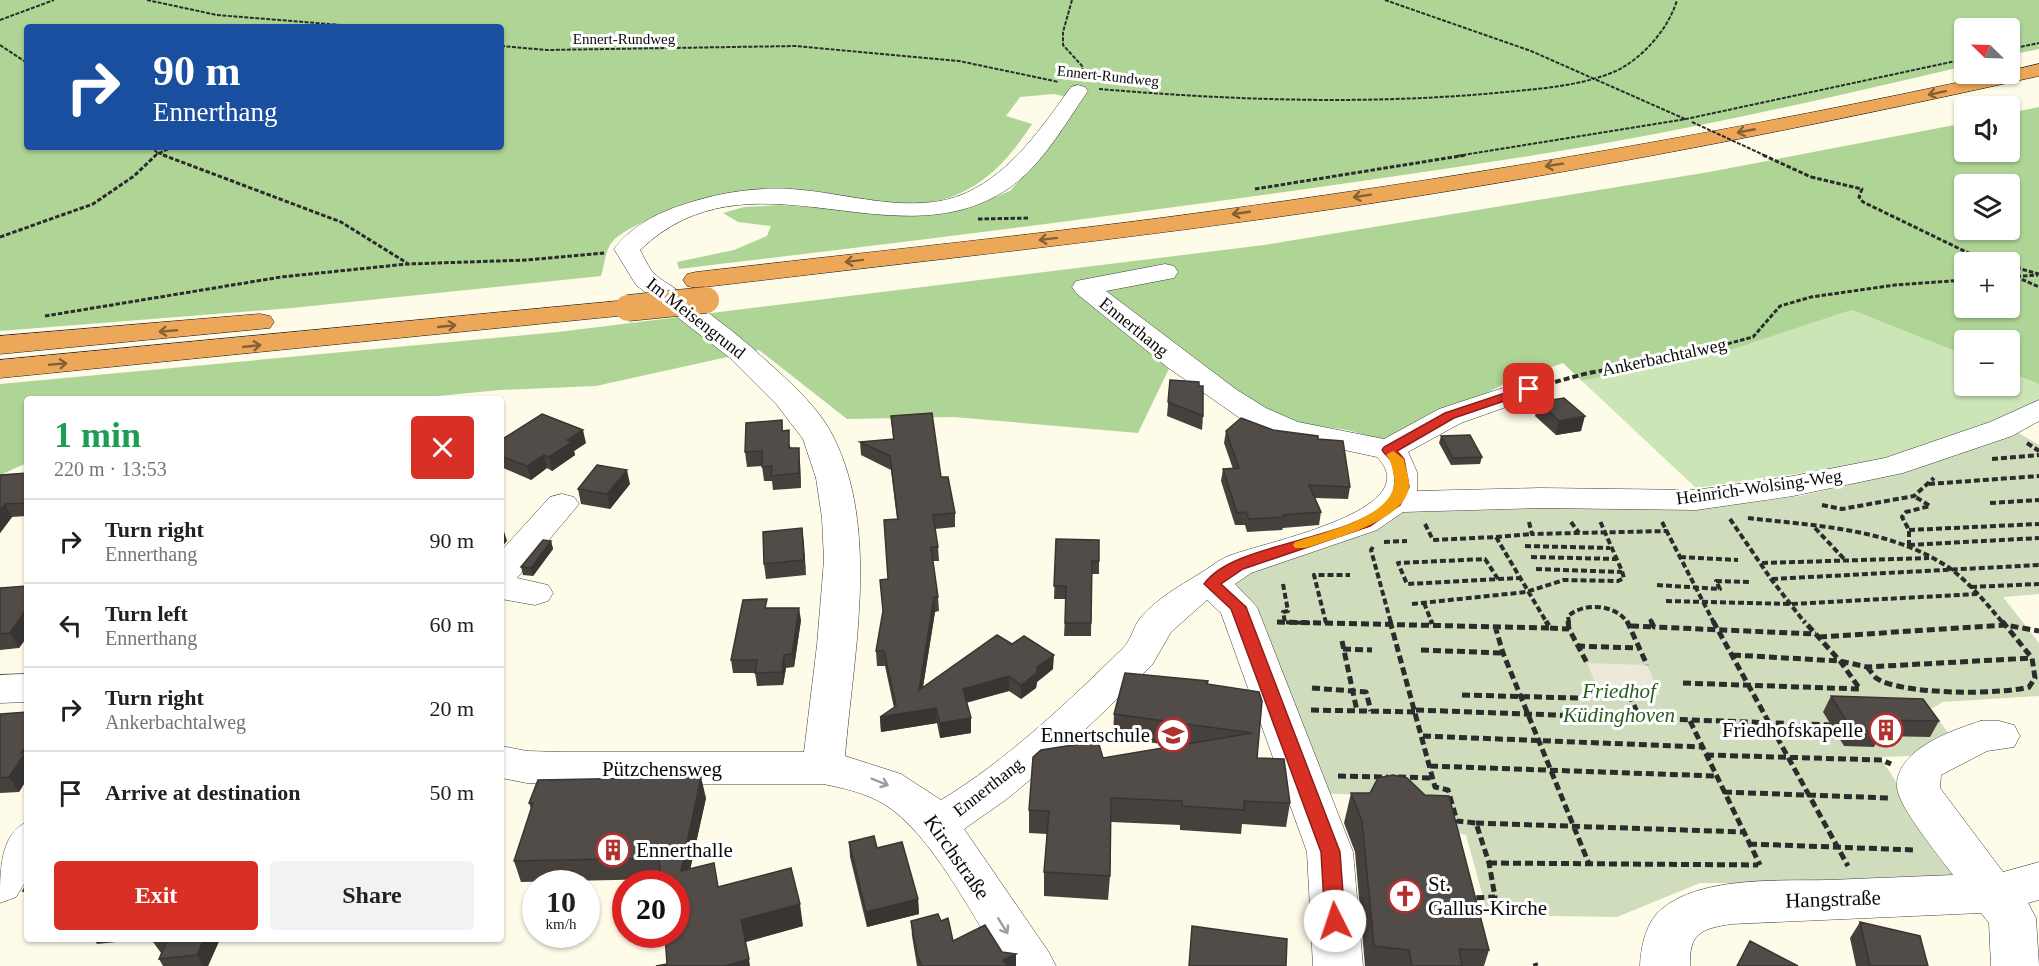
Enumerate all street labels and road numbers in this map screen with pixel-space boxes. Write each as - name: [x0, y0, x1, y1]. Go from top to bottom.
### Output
- street label: Ennert-Rundweg: [573, 31, 676, 47]
- street label: Ennert-Rundweg: [1056, 63, 1160, 89]
- street label: Im Meisengrund: [643, 273, 749, 363]
- street label: Ennerthang: [1095, 293, 1173, 361]
- street label: Ankerbachtalweg: [1600, 334, 1728, 380]
- street label: Heinrich-Wolsing-Weg: [1675, 465, 1843, 509]
- street label: Ennerthang: [949, 754, 1027, 820]
- street label: Pützchensweg: [602, 757, 723, 781]
- street label: Kirchstraße: [919, 810, 995, 904]
- street label: Hangstraße: [1785, 885, 1881, 913]

